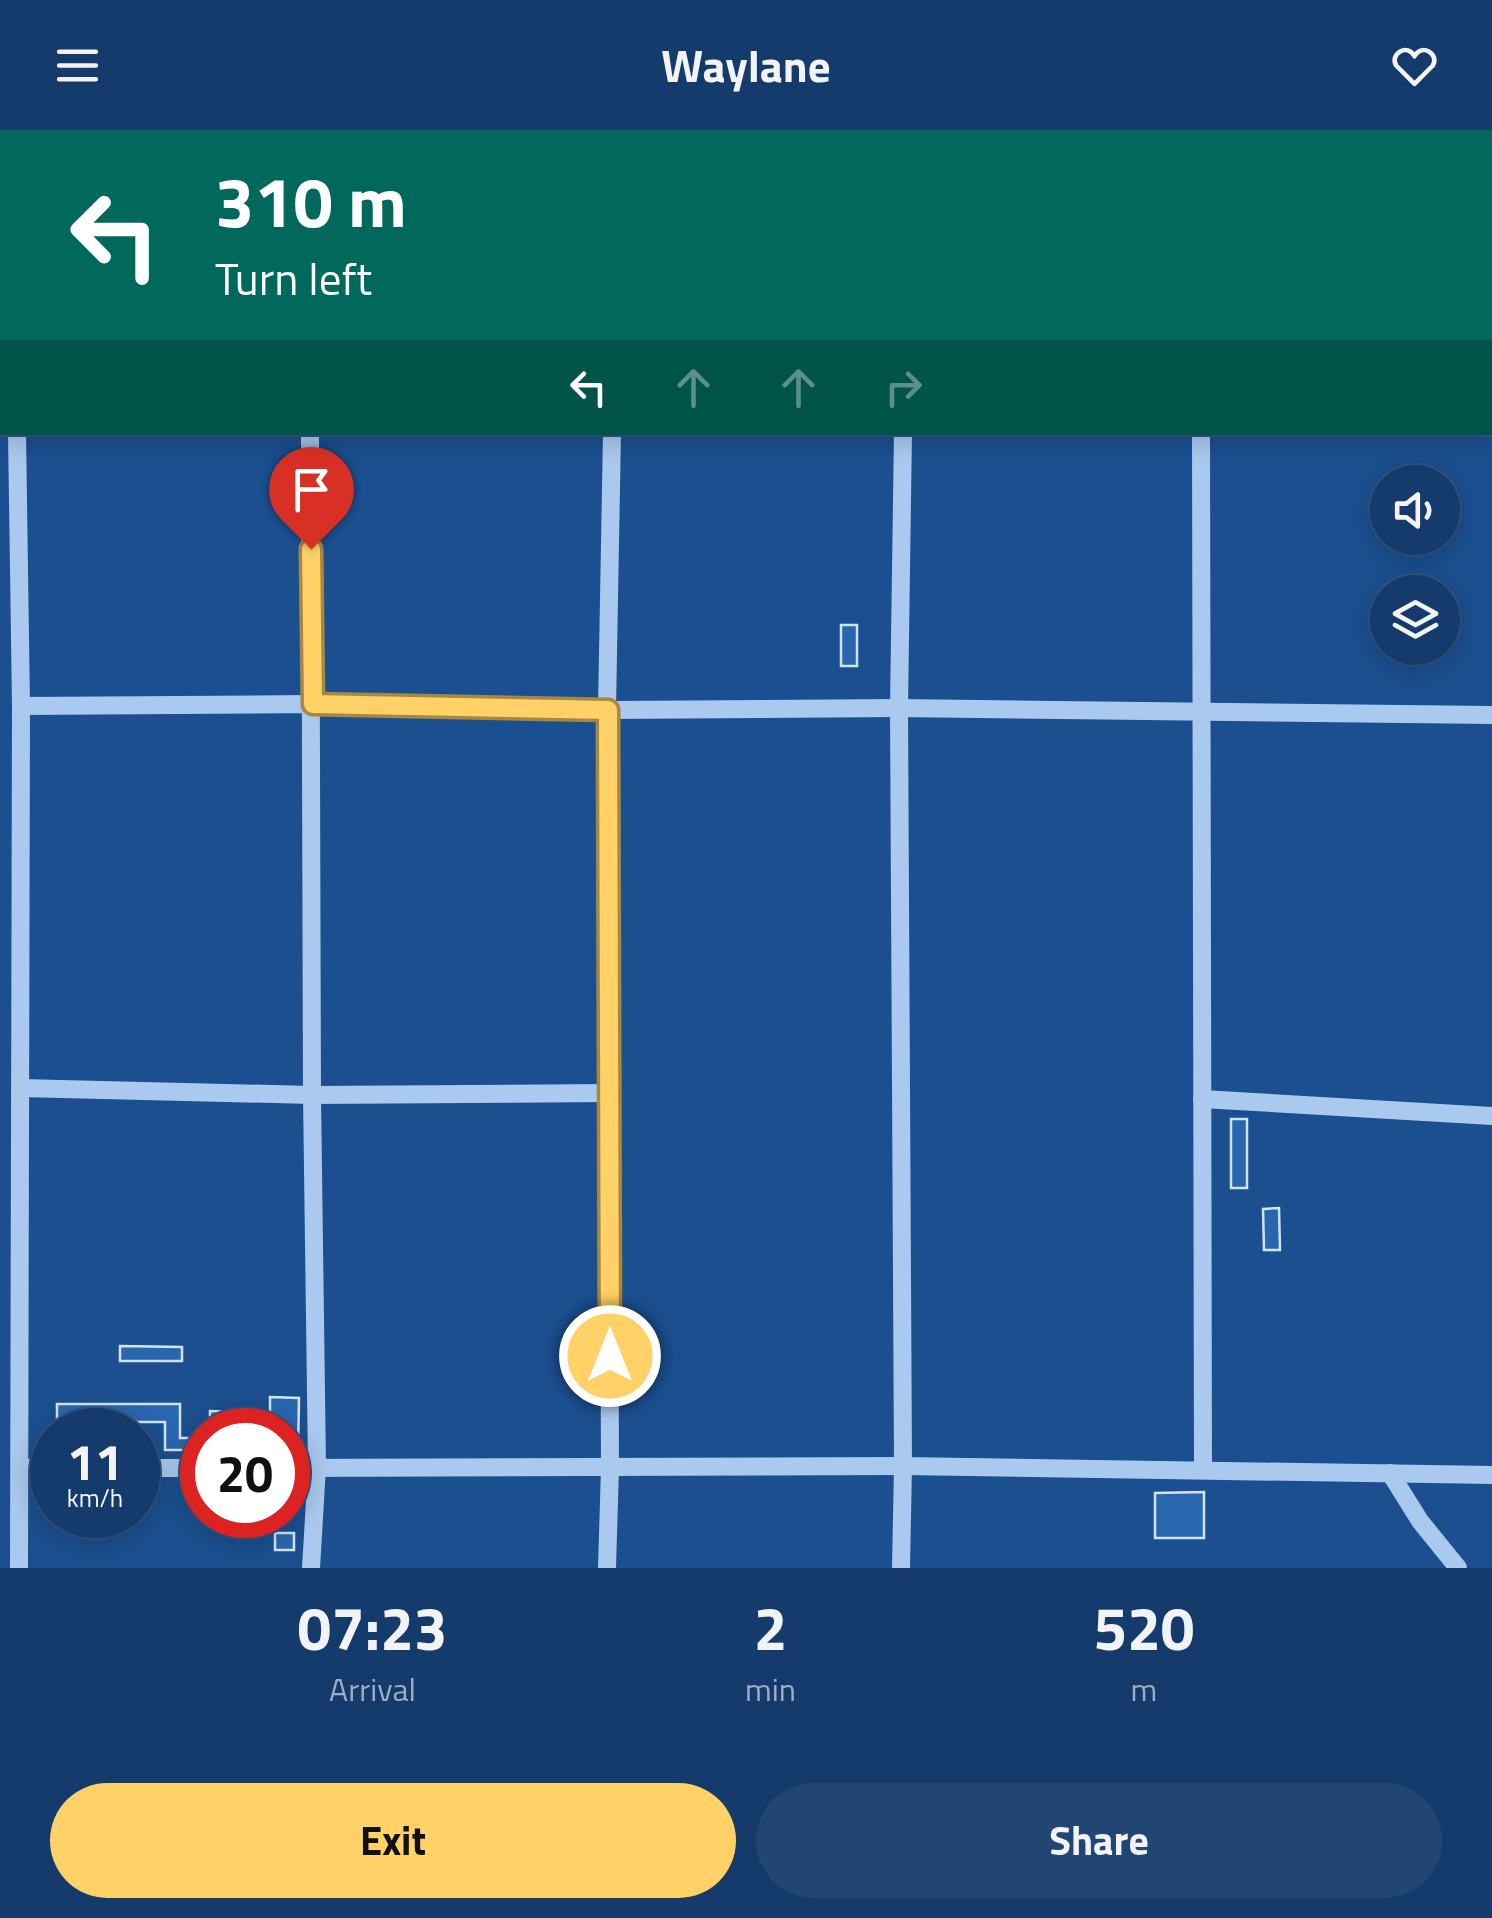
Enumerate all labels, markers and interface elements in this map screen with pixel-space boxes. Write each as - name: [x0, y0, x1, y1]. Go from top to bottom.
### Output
- text: Waylane: [661, 31, 831, 99]
- icon: menu: [50, 38, 105, 93]
- icon: heart: [1387, 38, 1442, 93]
- text: 310 m: [215, 148, 407, 254]
- icon: left: [50, 170, 180, 300]
- text: Turn left: [215, 244, 372, 312]
- icon: left: [561, 360, 616, 415]
- icon: ahead: [666, 360, 721, 415]
- icon: ahead: [771, 360, 826, 415]
- icon: right: [876, 360, 931, 415]
- pin: [269, 447, 354, 550]
- icon: arrive: [284, 462, 339, 517]
- map controls: [1370, 465, 1460, 665]
- button: sound: [1370, 465, 1460, 555]
- button: layers: [1370, 575, 1460, 665]
- position arrow: [558, 1304, 662, 1408]
- speed limit sign: 20: [180, 1408, 310, 1538]
- text: 11: [67, 1423, 123, 1499]
- text: km/h: [67, 1479, 123, 1517]
- text: 07:23: [298, 1582, 447, 1673]
- text: 2: [754, 1582, 787, 1673]
- text: 520: [1094, 1582, 1194, 1673]
- text: Arrival: [329, 1665, 416, 1713]
- text: min: [745, 1665, 796, 1713]
- text: m: [1131, 1665, 1157, 1713]
- button: Exit: [50, 1783, 736, 1898]
- button: Share: [756, 1783, 1442, 1898]

